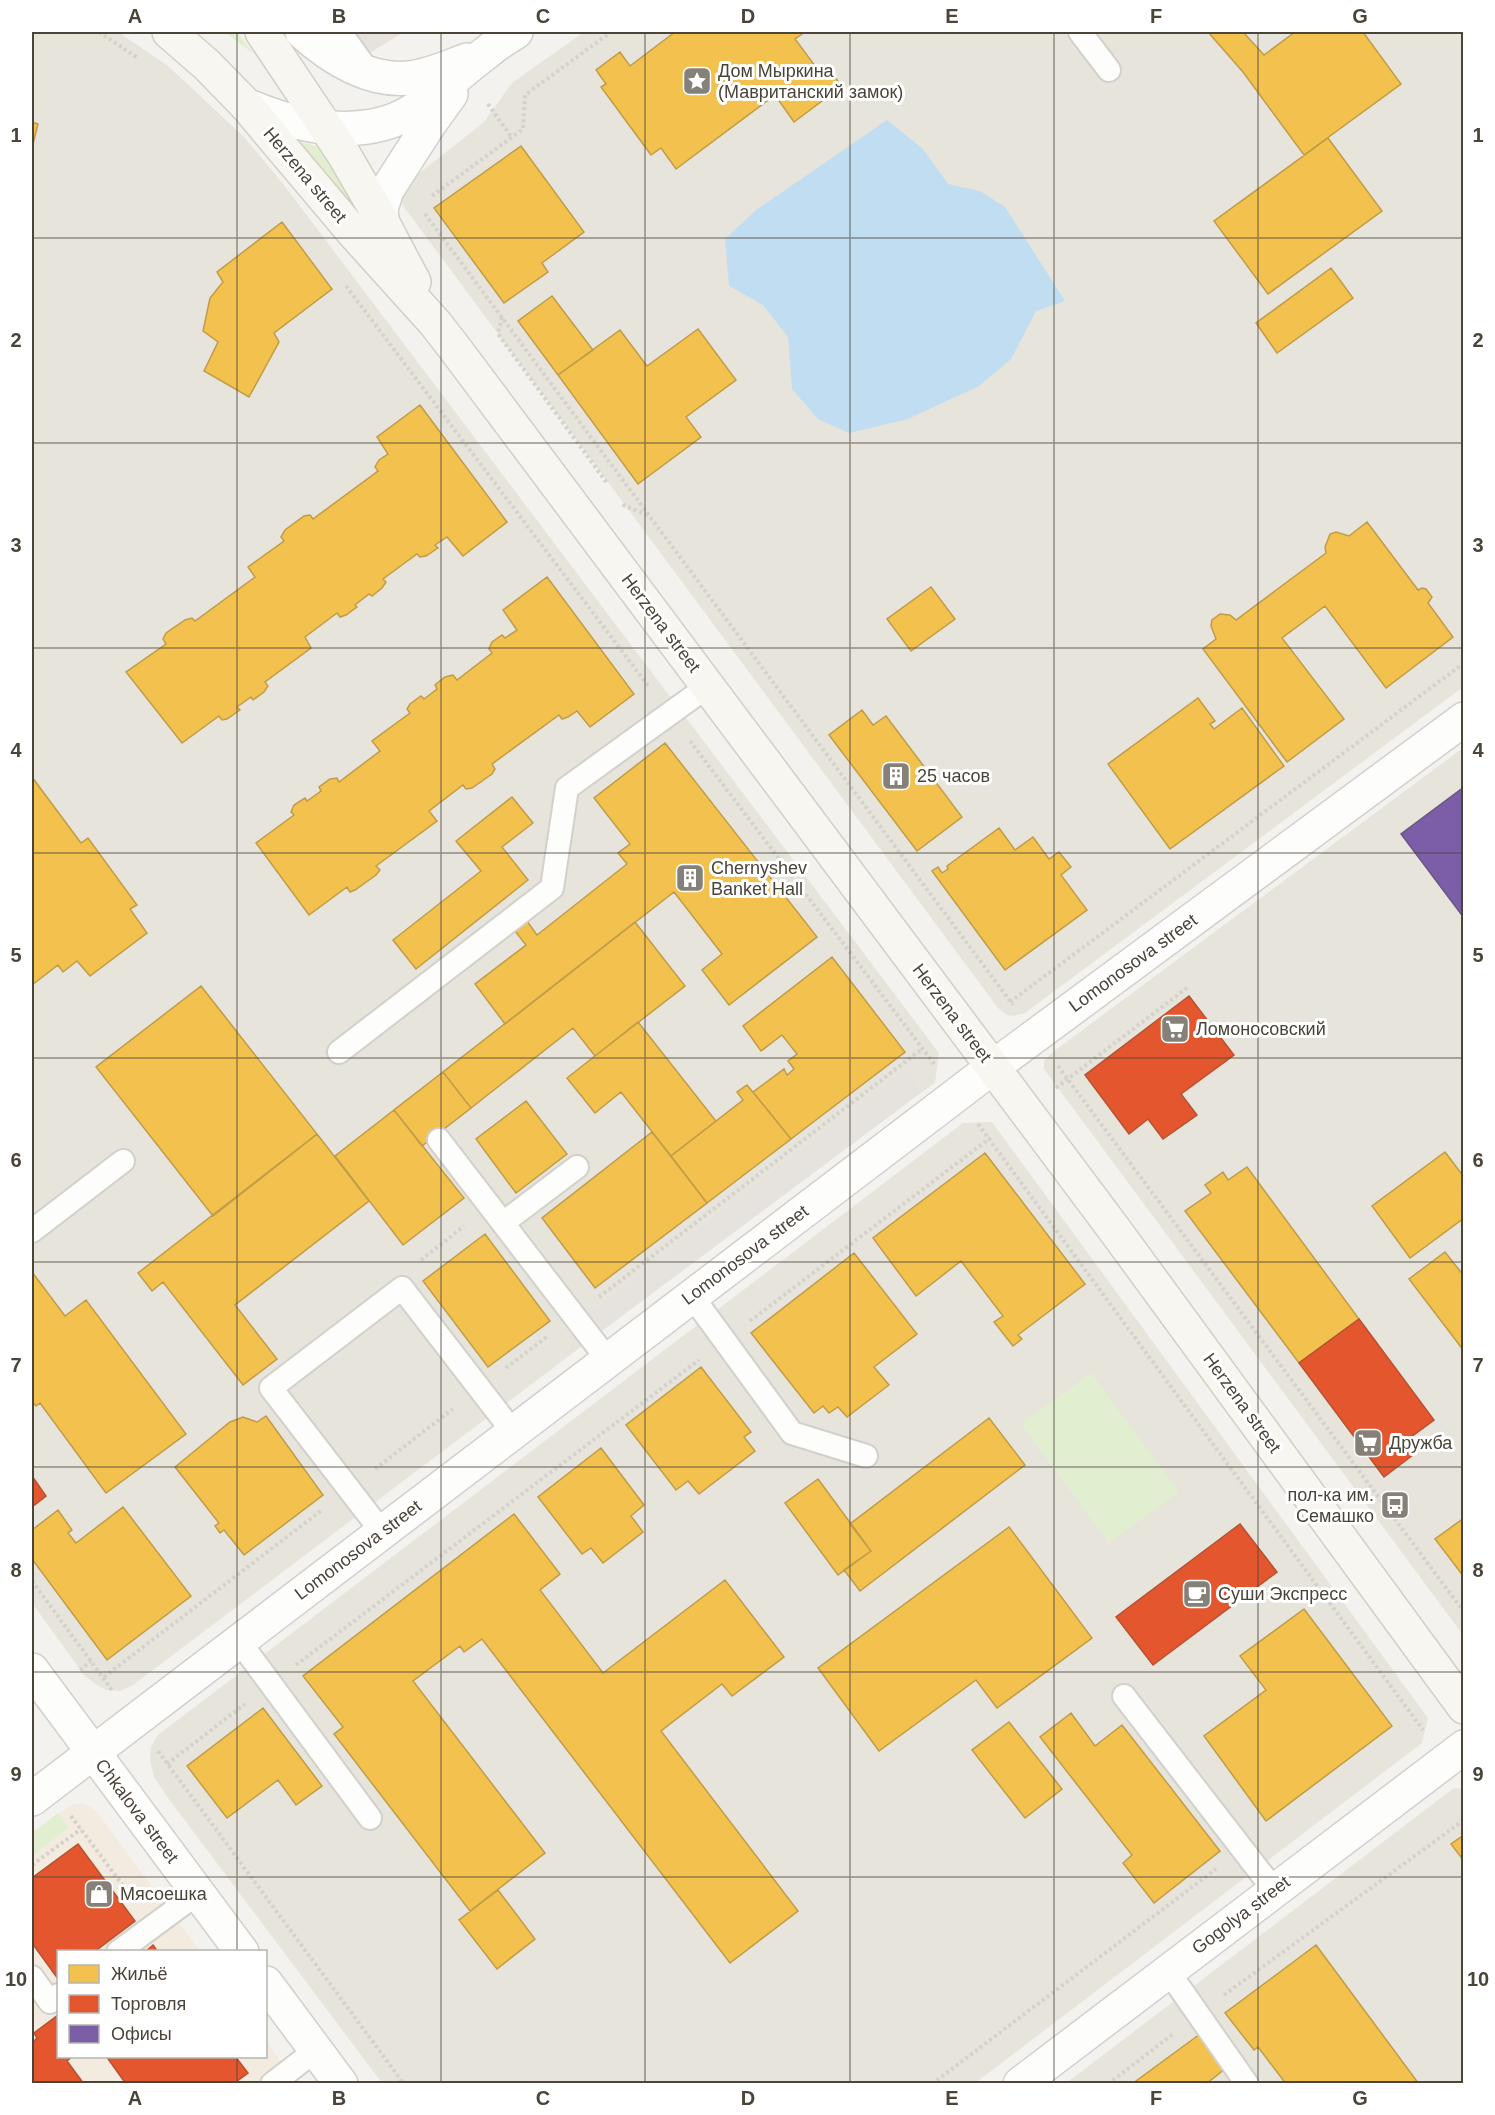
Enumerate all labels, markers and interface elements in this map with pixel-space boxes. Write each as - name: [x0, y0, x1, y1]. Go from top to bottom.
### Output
- text: A: [128, 5, 142, 27]
- text: B: [332, 5, 346, 27]
- text: C: [536, 5, 550, 27]
- text: D: [741, 5, 755, 27]
- text: E: [945, 5, 959, 27]
- text: F: [1150, 5, 1162, 27]
- text: G: [1352, 5, 1368, 27]
- place label: Дом Мыркина (Мавританский замок): [718, 61, 903, 102]
- place icon: Дом Мыркина (Мавританский замок): [681, 65, 713, 97]
- street label: Herzena street: [259, 123, 351, 227]
- text: 1: [10, 124, 22, 146]
- text: 1: [1472, 124, 1484, 146]
- text: 2: [10, 329, 22, 351]
- text: 2: [1472, 329, 1484, 351]
- text: 3: [10, 534, 22, 556]
- text: 3: [1472, 534, 1484, 556]
- street label: Herzena street: [617, 570, 705, 676]
- text: 4: [10, 739, 22, 761]
- text: 4: [1472, 739, 1484, 761]
- building icon: 25 часов: [880, 760, 912, 792]
- place label: 25 часов: [917, 766, 990, 786]
- place label: Chernyshev Banket Hall: [711, 858, 807, 899]
- building icon: Chernyshev Banket Hall: [674, 862, 706, 894]
- street label: Lomonosova street: [1065, 910, 1201, 1016]
- text: 5: [10, 944, 22, 966]
- text: 5: [1472, 944, 1484, 966]
- street label: Herzena street: [908, 960, 996, 1066]
- supermarket icon: Ломоносовский: [1159, 1013, 1191, 1045]
- place label: Ломоносовский: [1196, 1019, 1326, 1039]
- text: 6: [10, 1149, 22, 1171]
- text: 6: [1472, 1149, 1484, 1171]
- street label: Lomonosova street: [678, 1201, 812, 1309]
- street label: Herzena street: [1199, 1349, 1285, 1457]
- text: 7: [10, 1354, 22, 1376]
- text: 7: [1472, 1354, 1484, 1376]
- supermarket icon: Дружба: [1352, 1427, 1384, 1459]
- place label: Дружба: [1389, 1433, 1453, 1453]
- place label: пол-ка им. Семашко: [1287, 1485, 1374, 1526]
- bus stop icon: пол-ка им. Семашко: [1379, 1489, 1411, 1521]
- street label: Lomonosova street: [291, 1496, 425, 1604]
- text: 8: [10, 1559, 22, 1581]
- text: 8: [1472, 1559, 1484, 1581]
- cafe icon: Суши Экспресс: [1181, 1578, 1213, 1610]
- place label: Суши Экспресс: [1218, 1584, 1347, 1604]
- street label: Chkalova street: [91, 1755, 183, 1867]
- text: 9: [10, 1763, 22, 1785]
- text: 9: [1472, 1763, 1484, 1785]
- street label: Gogolya street: [1188, 1872, 1294, 1958]
- shop icon: Мясоешка: [83, 1878, 115, 1910]
- place label: Мясоешка: [120, 1884, 208, 1904]
- legend: [57, 1950, 267, 2058]
- text: Жильё: [111, 1964, 168, 1984]
- text: 10: [5, 1968, 27, 1990]
- text: 10: [1467, 1968, 1489, 1990]
- text: Торговля: [111, 1994, 186, 2014]
- text: Офисы: [111, 2024, 172, 2044]
- text: A: [128, 2087, 142, 2109]
- text: B: [332, 2087, 346, 2109]
- text: C: [536, 2087, 550, 2109]
- text: D: [741, 2087, 755, 2109]
- text: E: [945, 2087, 959, 2109]
- text: F: [1150, 2087, 1162, 2109]
- text: G: [1352, 2087, 1368, 2109]

